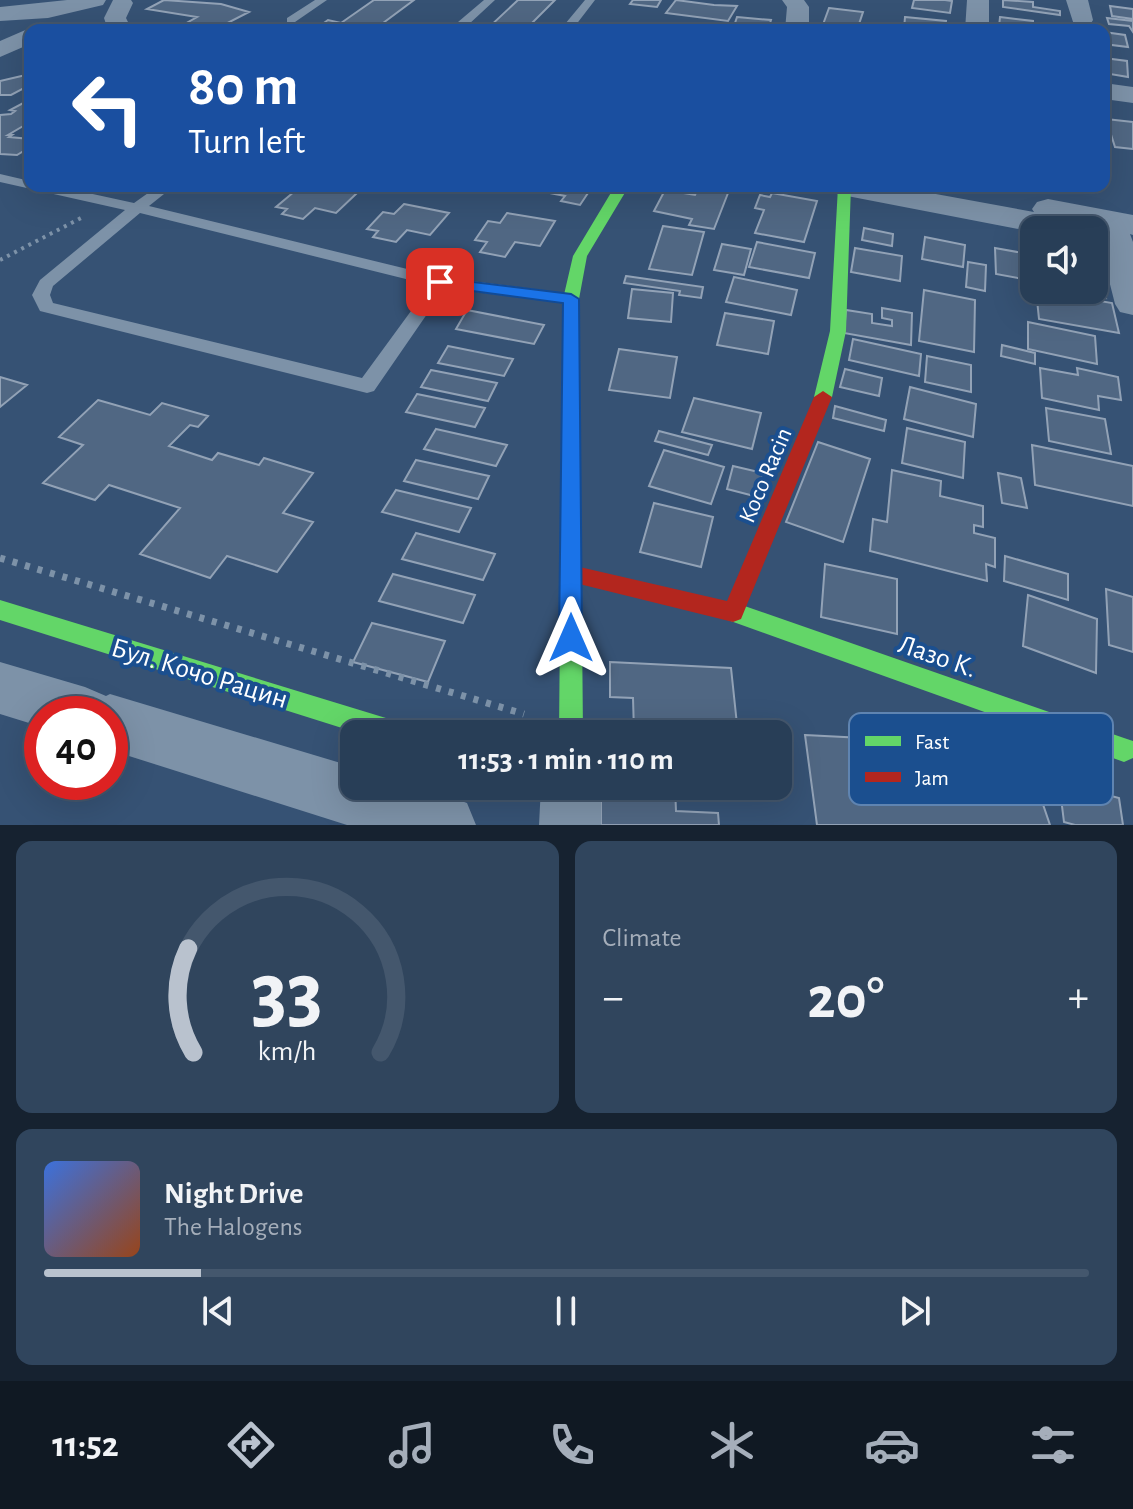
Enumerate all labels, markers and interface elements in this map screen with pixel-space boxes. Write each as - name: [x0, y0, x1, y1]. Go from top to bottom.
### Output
- icon: left: [56, 56, 160, 160]
- text: 80 m: [188, 59, 298, 115]
- text: Turn left: [188, 124, 305, 160]
- map controls: [1020, 216, 1108, 304]
- button: sound: [1020, 216, 1108, 304]
- pin: [406, 248, 474, 316]
- icon: arrive: [418, 260, 462, 304]
- street label: Koco Racin: [735, 424, 797, 526]
- position arrow: [529, 596, 613, 680]
- street label: Лазо К.: [895, 630, 980, 683]
- street label: Бул. Кочо Рацин: [108, 634, 291, 714]
- speed limit sign: 40: [24, 696, 128, 800]
- legend: [849, 713, 1113, 805]
- text: Fast: [915, 731, 949, 753]
- text: 11:53 · 1 min · 110 m: [458, 745, 674, 775]
- text: Jam: [915, 767, 949, 789]
- text: Climate: [603, 925, 681, 951]
- text: 33: [251, 952, 323, 1036]
- text: 20°: [807, 969, 884, 1029]
- text: −: [603, 976, 624, 1020]
- text: +: [1068, 976, 1089, 1020]
- text: km/h: [258, 1037, 317, 1066]
- text: Night Drive: [164, 1179, 303, 1209]
- text: The Halogens: [164, 1214, 302, 1240]
- icon: previous: [196, 1289, 240, 1333]
- icon: pause: [544, 1289, 588, 1333]
- icon: next: [893, 1289, 937, 1333]
- icon: directions: [223, 1417, 279, 1473]
- icon: music: [384, 1417, 440, 1473]
- icon: phone: [544, 1417, 600, 1473]
- icon: climate: [704, 1417, 760, 1473]
- icon: car: [864, 1417, 920, 1473]
- icon: filters: [1025, 1417, 1081, 1473]
- text: 11:52: [52, 1427, 119, 1463]

